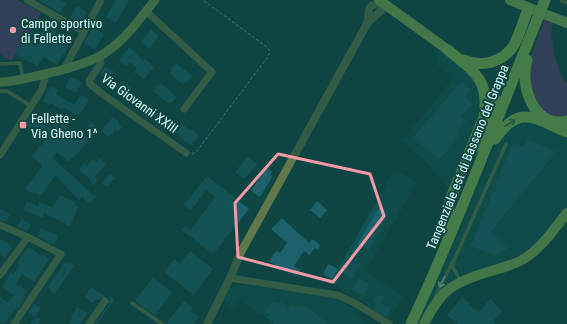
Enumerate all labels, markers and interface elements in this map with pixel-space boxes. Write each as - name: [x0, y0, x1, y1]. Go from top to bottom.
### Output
- place label: Campo sportivo di Fellette: [21, 16, 102, 46]
- marker: Campo sportivo di Fellette: [8, 25, 18, 35]
- street label: Tangenziale est di Bassano del Grappa: [423, 63, 512, 252]
- street label: Via Giovanni XXIII: [99, 71, 181, 136]
- place label: Fellette - Via Gheno 1^: [31, 111, 98, 141]
- one-way arrow: [504, 119, 515, 127]
- marker: Fellette - Via Gheno 1^: [18, 120, 28, 130]
- one-way arrow: [438, 276, 445, 288]

